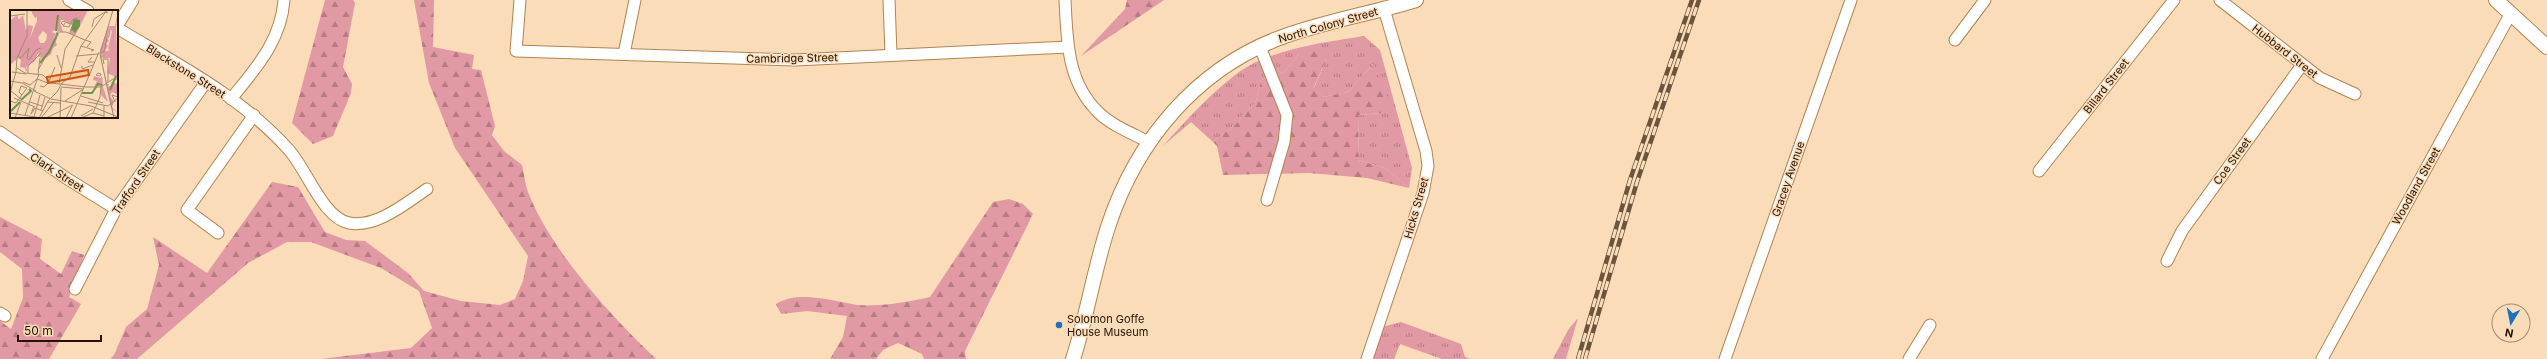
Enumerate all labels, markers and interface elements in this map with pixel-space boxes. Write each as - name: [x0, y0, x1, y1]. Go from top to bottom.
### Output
- street label: North Colony Street: [1277, 4, 1380, 46]
- inset map: [10, 10, 118, 118]
- street label: Hubbard Street: [2249, 21, 2321, 81]
- street label: Blackstone Street: [144, 41, 229, 101]
- street label: Cambridge Street: [746, 50, 838, 66]
- street label: Billard Street: [2080, 55, 2132, 116]
- street label: Coe Street: [2210, 134, 2254, 187]
- street label: Gracey Avenue: [1769, 139, 1807, 219]
- street label: Woodland Street: [2389, 144, 2443, 227]
- street label: Trafford Street: [109, 146, 163, 217]
- street label: Clark Street: [27, 149, 87, 195]
- street label: Hicks Street: [1401, 175, 1432, 240]
- north arrow: [2491, 303, 2531, 343]
- place label: Solomon Goffe House Museum: [1067, 312, 1148, 339]
- scale bar: [18, 317, 101, 343]
- marker: Solomon Goffe House Museum: [1054, 320, 1064, 330]
- text: 50 m: [24, 323, 53, 338]
- text: N: [2504, 325, 2515, 340]

